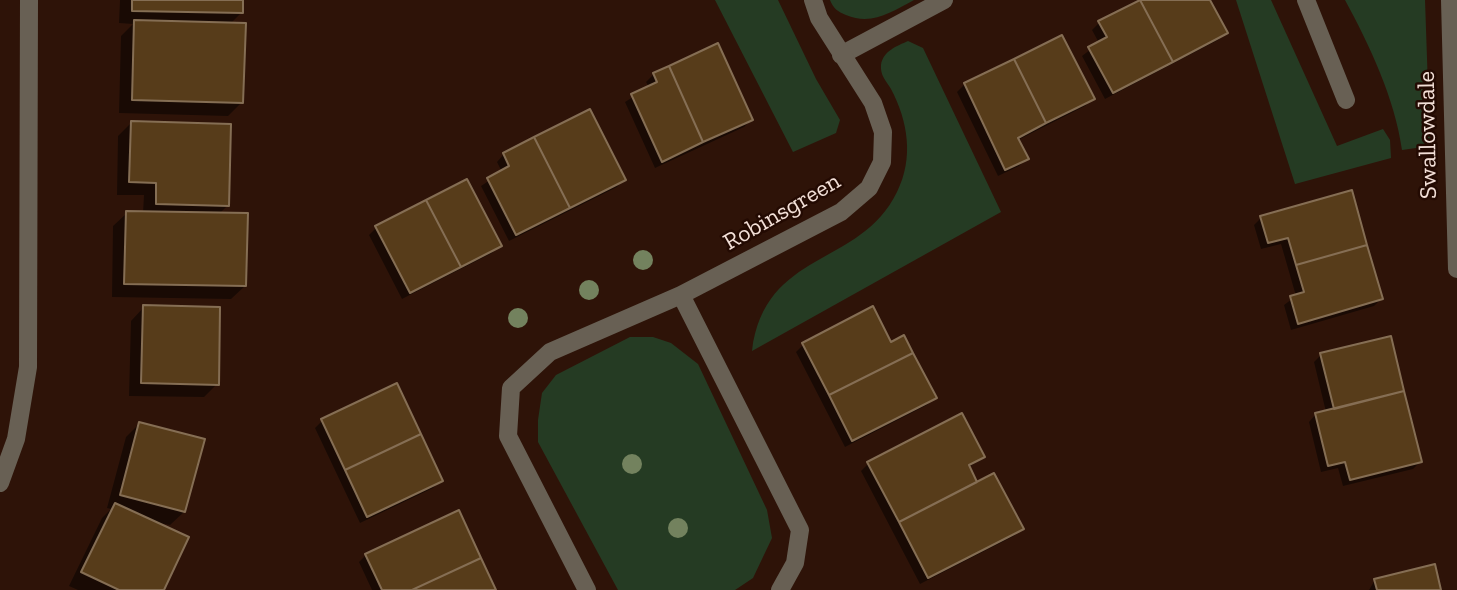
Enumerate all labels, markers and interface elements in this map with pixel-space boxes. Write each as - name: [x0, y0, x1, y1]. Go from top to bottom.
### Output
- street label: Swallowdale: [1412, 71, 1444, 199]
- street label: Robinsgreen: [718, 167, 846, 257]

